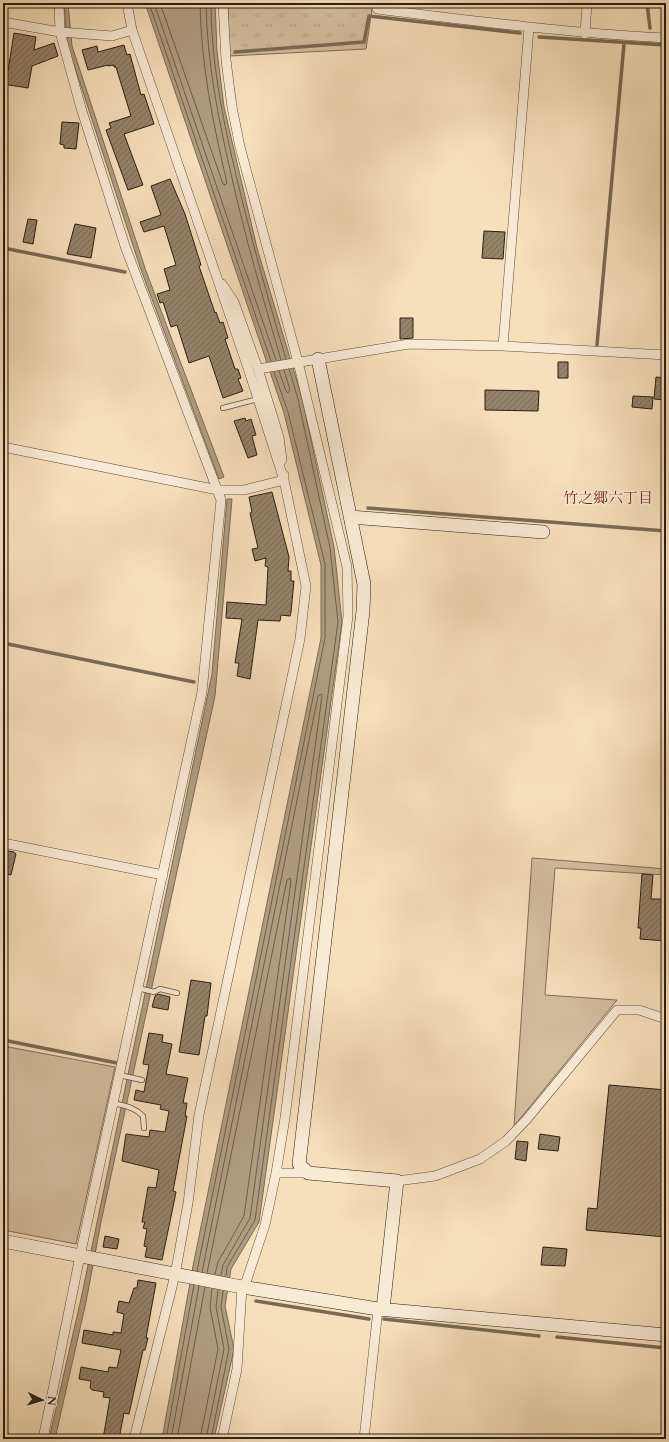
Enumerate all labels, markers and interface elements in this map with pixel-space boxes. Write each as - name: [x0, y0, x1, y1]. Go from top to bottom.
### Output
- district label: 竹之郷六丁目: [563, 488, 653, 508]
- north arrow: [22, 1380, 62, 1420]
- text: N: [44, 1395, 59, 1407]

